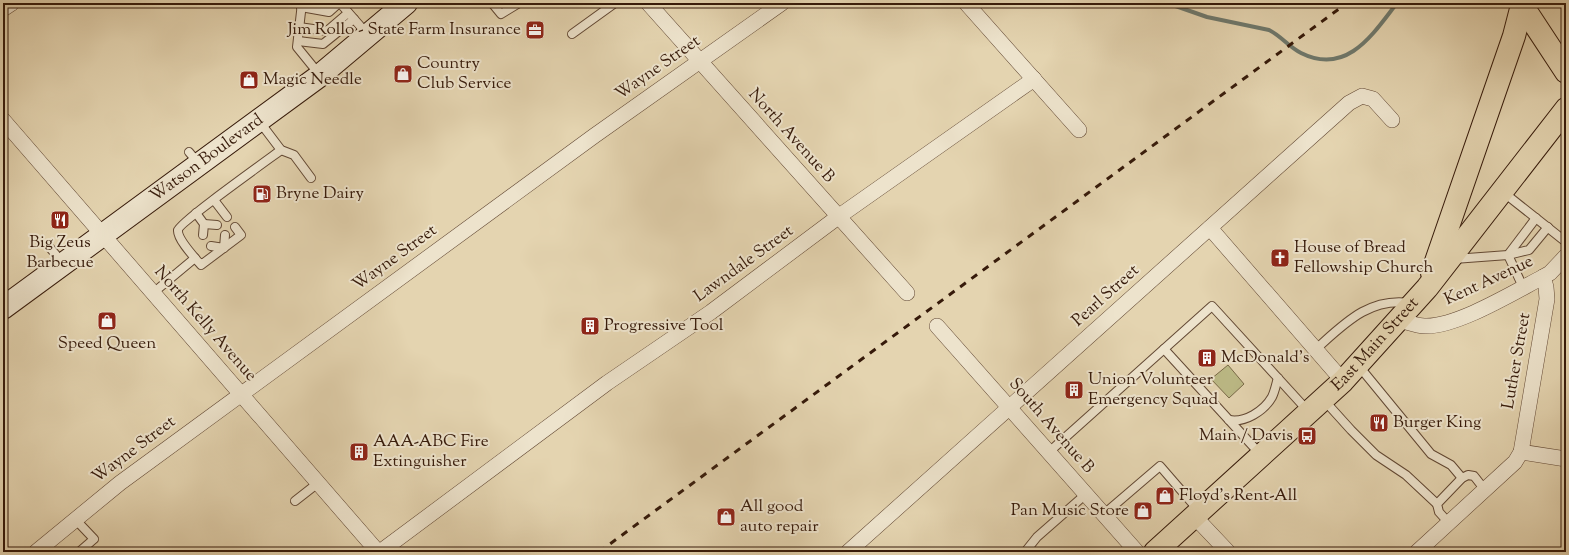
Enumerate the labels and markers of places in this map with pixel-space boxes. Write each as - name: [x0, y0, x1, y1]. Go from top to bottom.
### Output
- place label: Jim Rollo - State Farm Insurance: [286, 18, 521, 42]
- office icon: Jim Rollo - State Farm Insurance: [524, 19, 546, 41]
- place label: Country Club Service: [417, 52, 512, 96]
- shop icon: Country Club Service: [392, 63, 414, 85]
- place label: Magic Needle: [263, 68, 362, 92]
- shop icon: Magic Needle: [238, 69, 260, 91]
- place label: Bryne Dairy: [276, 182, 364, 206]
- fuel station icon: Bryne Dairy: [251, 183, 273, 205]
- restaurant icon: Big Zeus Barbecue: [49, 209, 71, 231]
- place label: Big Zeus Barbecue: [26, 231, 94, 275]
- place label: House of Bread Fellowship Church: [1294, 236, 1434, 280]
- church icon: House of Bread Fellowship Church: [1269, 247, 1291, 269]
- shop icon: Speed Queen: [96, 310, 118, 332]
- place label: Progressive Tool: [604, 314, 724, 338]
- building icon: Progressive Tool: [579, 315, 601, 337]
- place label: Speed Queen: [58, 332, 156, 356]
- place label: McDonald's: [1221, 346, 1310, 370]
- building icon: McDonald's: [1196, 347, 1218, 369]
- place label: Union Volunteer Emergency Squad: [1088, 368, 1219, 412]
- building icon: Union Volunteer Emergency Squad: [1063, 379, 1085, 401]
- place label: Burger King: [1393, 411, 1481, 435]
- restaurant icon: Burger King: [1368, 412, 1390, 434]
- place label: Main / Davis: [1199, 424, 1293, 448]
- bus stop icon: Main / Davis: [1296, 425, 1318, 447]
- place label: AAA-ABC Fire Extinguisher: [373, 430, 489, 474]
- building icon: AAA-ABC Fire Extinguisher: [348, 441, 370, 463]
- place label: Floyd's Rent-All: [1179, 484, 1297, 508]
- shop icon: Floyd's Rent-All: [1154, 485, 1176, 507]
- place label: All good auto repair: [740, 495, 819, 539]
- place label: Pan Music Store: [1011, 499, 1129, 523]
- shop icon: Pan Music Store: [1132, 500, 1154, 522]
- shop icon: All good auto repair: [715, 506, 737, 528]

